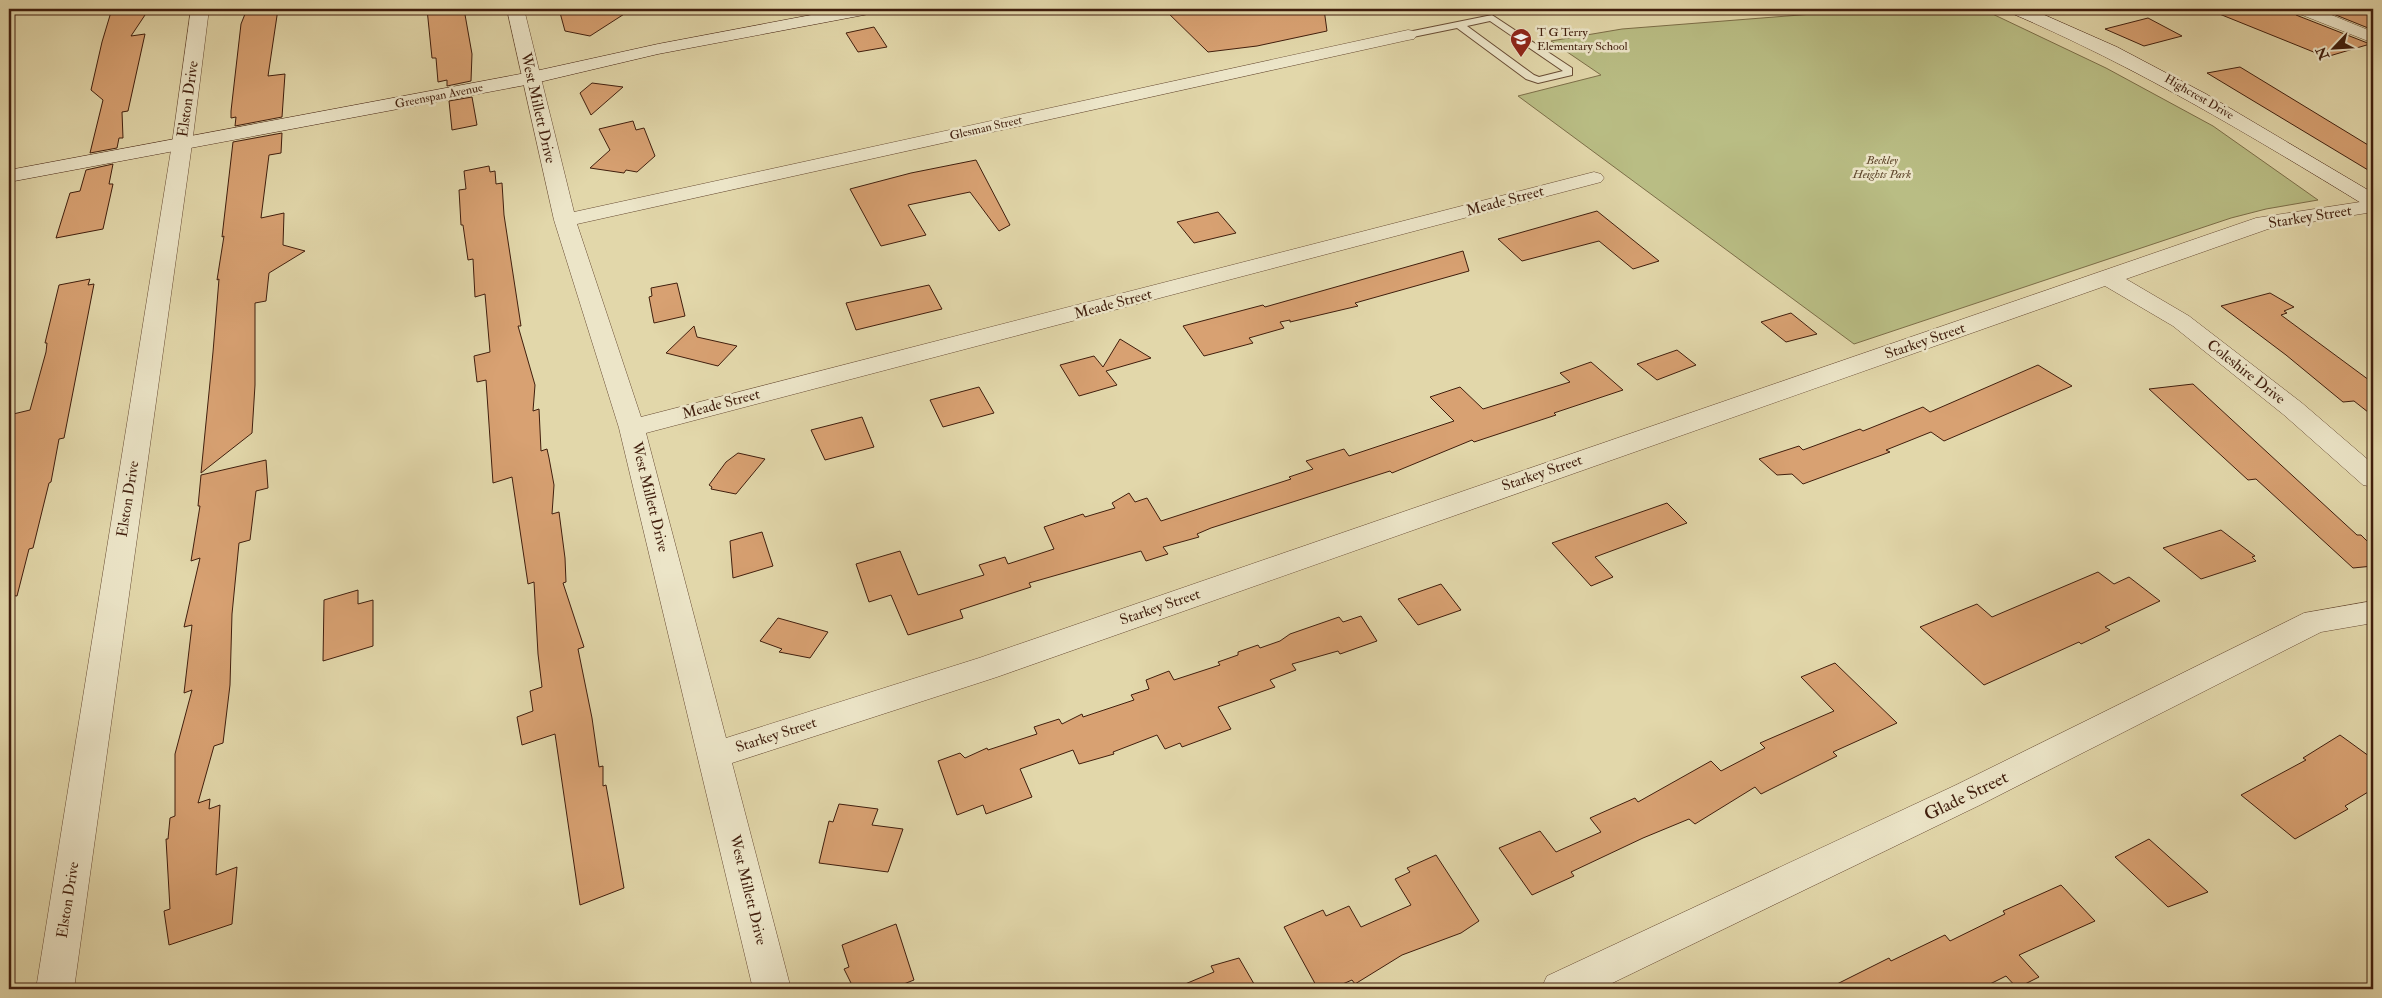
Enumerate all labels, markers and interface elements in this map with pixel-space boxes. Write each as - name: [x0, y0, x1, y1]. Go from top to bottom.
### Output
- north arrow: [2310, 22, 2360, 72]
- place label: T G Terry Elementary School: [1537, 25, 1628, 54]
- school or university icon: T G Terry Elementary School: [1509, 27, 1533, 58]
- text: N: [2312, 44, 2333, 63]
- street label: West Millett Drive: [516, 50, 560, 165]
- street label: Elston Drive: [173, 60, 203, 138]
- street label: Highcrest Drive: [2162, 71, 2236, 123]
- street label: Greenspan Avenue: [394, 80, 484, 112]
- street label: Glesman Street: [948, 112, 1024, 144]
- park label: Beckley Heights Park: [1852, 153, 1911, 182]
- street label: Meade Street: [1464, 181, 1546, 220]
- street label: Starkey Street: [2267, 201, 2353, 233]
- street label: Meade Street: [1072, 284, 1154, 323]
- street label: Starkey Street: [1882, 318, 1968, 364]
- street label: Coleshire Drive: [2203, 335, 2289, 409]
- street label: Meade Street: [680, 384, 762, 423]
- street label: West Millett Drive: [627, 439, 673, 554]
- street label: Starkey Street: [1499, 450, 1585, 496]
- street label: Elston Drive: [113, 459, 143, 539]
- street label: Starkey Street: [1117, 584, 1203, 630]
- street label: Starkey Street: [733, 713, 819, 757]
- street label: Glade Street: [1920, 766, 2012, 826]
- street label: West Millett Drive: [725, 832, 771, 947]
- street label: Elston Drive: [53, 860, 83, 940]

